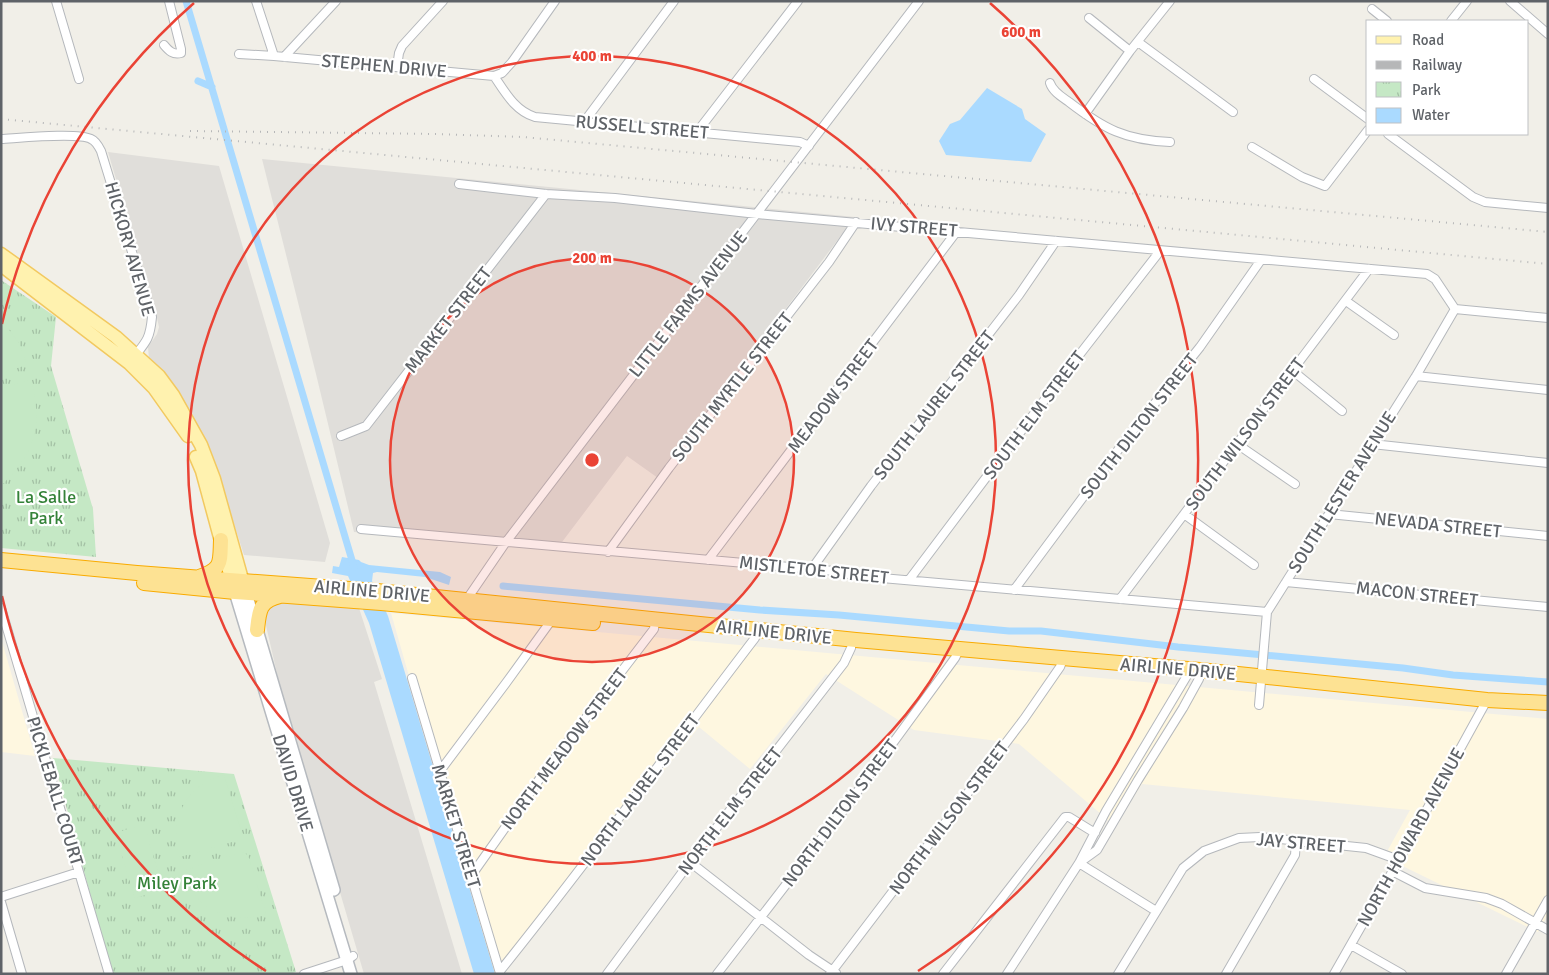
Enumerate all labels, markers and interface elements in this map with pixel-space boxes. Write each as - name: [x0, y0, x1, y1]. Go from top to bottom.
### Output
- legend: [1366, 20, 1529, 135]
- text: 600 m: [1001, 23, 1041, 41]
- text: Road: [1412, 31, 1444, 49]
- text: 400 m: [572, 47, 612, 65]
- street label: STEPHEN DRIVE: [320, 50, 448, 82]
- text: Railway: [1412, 56, 1462, 74]
- text: Park: [1412, 81, 1441, 99]
- text: Water: [1412, 106, 1450, 124]
- street label: RUSSELL STREET: [574, 110, 710, 144]
- street label: HICKORY AVENUE: [100, 179, 160, 319]
- street label: IVY STREET: [870, 212, 958, 242]
- street label: LITTLE FARMS AVENUE: [624, 226, 752, 382]
- text: 200 m: [572, 249, 612, 267]
- street label: MARKET STREET: [400, 262, 496, 377]
- street label: SOUTH MYRTLE STREET: [667, 308, 797, 466]
- street label: SOUTH LAUREL STREET: [869, 326, 999, 484]
- street label: MEADOW STREET: [783, 335, 883, 457]
- street label: SOUTH ELM STREET: [979, 346, 1090, 484]
- street label: SOUTH DILTON STREET: [1076, 349, 1203, 503]
- street label: SOUTH WILSON STREET: [1181, 353, 1310, 514]
- street label: SOUTH LESTER AVENUE: [1283, 407, 1401, 577]
- centre of rings: [583, 451, 601, 469]
- park label: La Salle Park: [16, 486, 76, 529]
- street label: NEVADA STREET: [1373, 507, 1503, 543]
- street label: MISTLETOE STREET: [738, 551, 890, 589]
- street label: AIRLINE DRIVE: [313, 575, 431, 607]
- street label: MACON STREET: [1355, 577, 1479, 611]
- street label: AIRLINE DRIVE: [715, 615, 833, 649]
- street label: AIRLINE DRIVE: [1119, 653, 1237, 685]
- street label: NORTH MEADOW STREET: [496, 664, 632, 834]
- street label: NORTH LAUREL STREET: [576, 710, 704, 870]
- street label: PICKLEBALL COURT: [22, 714, 88, 868]
- street label: DAVID DRIVE: [268, 731, 318, 835]
- street label: NORTH DILTON STREET: [777, 735, 903, 891]
- street label: NORTH WILSON STREET: [884, 737, 1014, 899]
- street label: NORTH ELM STREET: [673, 743, 787, 879]
- street label: NORTH HOWARD AVENUE: [1353, 744, 1469, 930]
- street label: MARKET STREET: [427, 761, 485, 891]
- street label: JAY STREET: [1256, 828, 1347, 858]
- park label: Miley Park: [137, 872, 217, 894]

